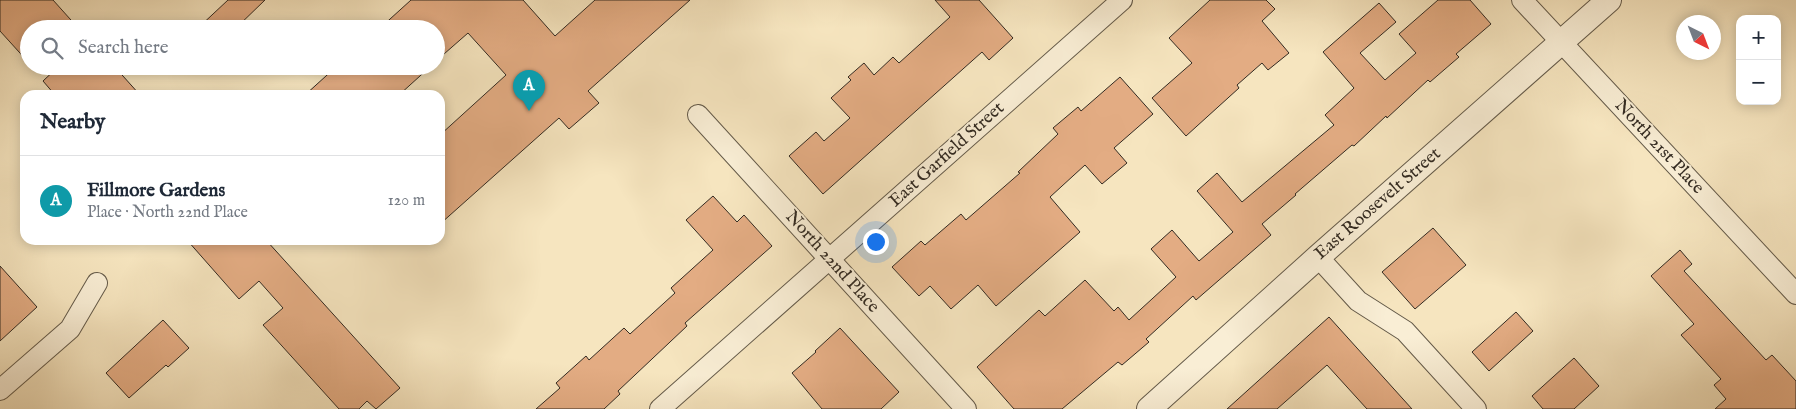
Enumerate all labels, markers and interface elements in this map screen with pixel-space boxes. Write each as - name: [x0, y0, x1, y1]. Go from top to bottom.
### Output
- north arrow: [1676, 15, 1721, 60]
- map controls: [1736, 15, 1781, 105]
- button: +: [1736, 15, 1781, 60]
- search box: [20, 20, 445, 75]
- icon: search: [38, 34, 66, 62]
- text: Search here: [78, 36, 169, 60]
- button: −: [1736, 60, 1781, 105]
- pin: A: [513, 70, 545, 111]
- street label: North 21st Place: [1609, 95, 1709, 199]
- street label: East Garfield Street: [885, 97, 1009, 213]
- text: Nearby: [40, 109, 105, 136]
- street label: East Roosevelt Street: [1310, 143, 1446, 265]
- text: Fillmore Gardens: [87, 179, 225, 203]
- text: A: [51, 191, 61, 211]
- text: 120 m: [388, 191, 425, 211]
- text: Place · North 22nd Place: [87, 203, 248, 223]
- street label: North 22nd Place: [780, 206, 884, 318]
- your location: [863, 229, 889, 255]

